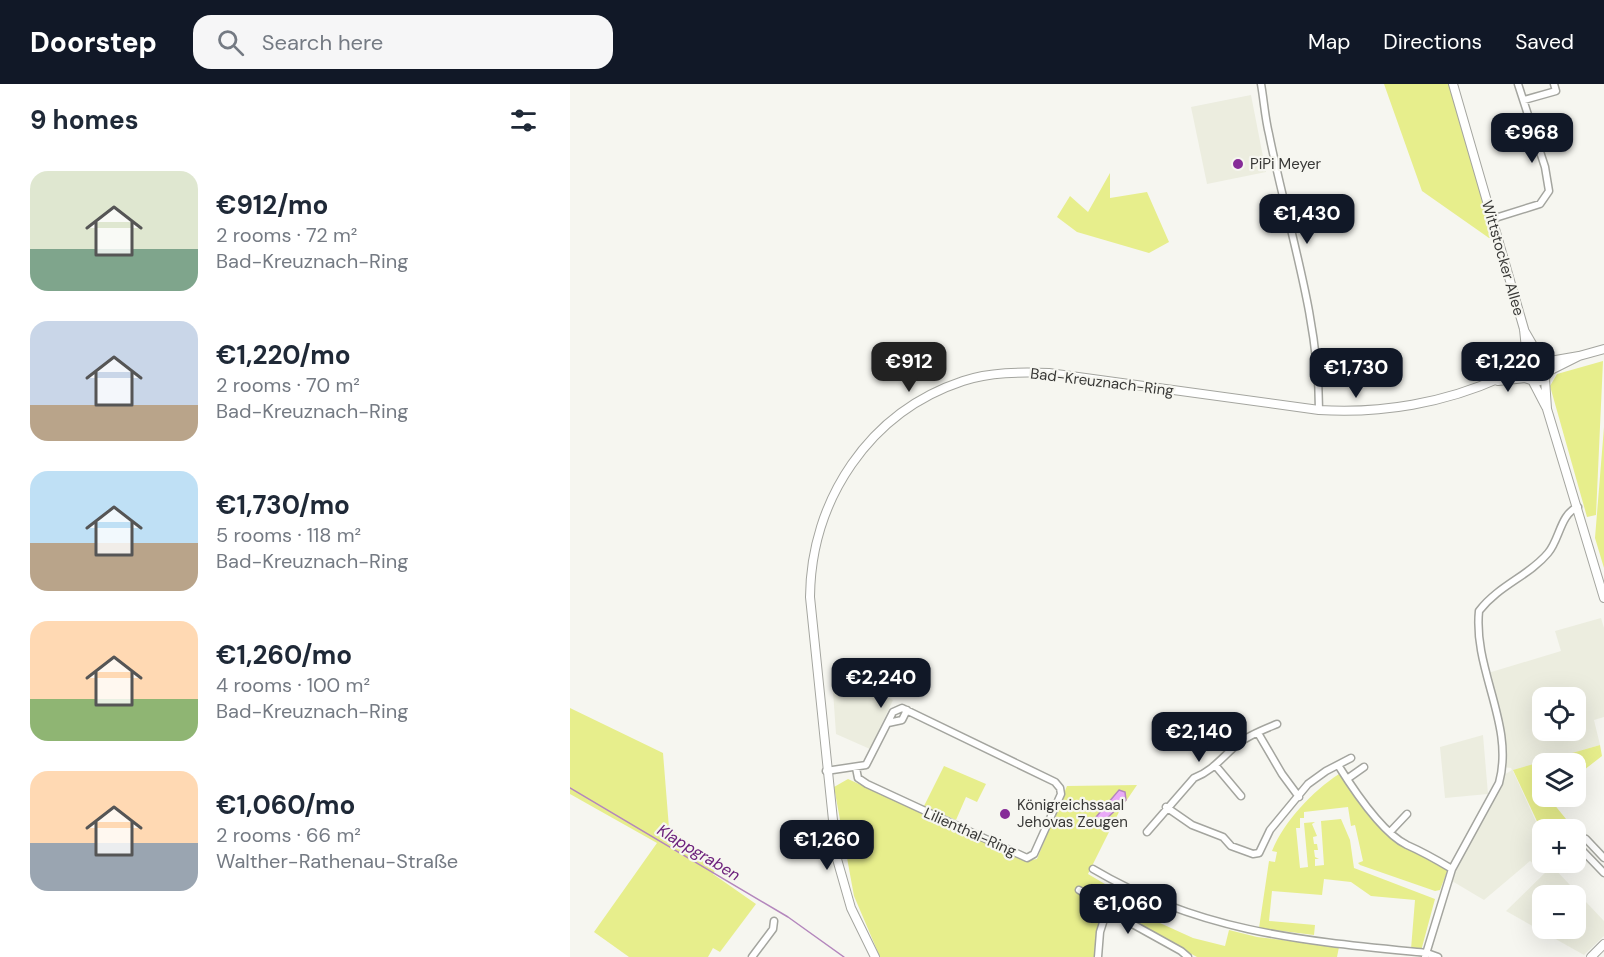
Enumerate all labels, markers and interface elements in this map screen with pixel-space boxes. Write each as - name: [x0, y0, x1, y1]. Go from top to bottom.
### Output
- search box: [193, 15, 613, 69]
- text: Doorstep: [30, 24, 157, 61]
- icon: search: [214, 26, 247, 59]
- text: Search here: [262, 28, 383, 57]
- text: Map: [1308, 28, 1350, 56]
- text: Directions: [1383, 28, 1482, 56]
- text: Saved: [1515, 28, 1574, 56]
- text: 9 homes: [30, 103, 139, 137]
- icon: filters: [507, 104, 540, 137]
- pin: €968: [1496, 113, 1568, 164]
- text: €968: [1505, 119, 1559, 145]
- place label: PiPi Meyer: [1250, 154, 1322, 174]
- marker: PiPi Meyer: [1231, 157, 1245, 171]
- text: €912/mo: [216, 188, 328, 222]
- pin: €1,430: [1258, 194, 1356, 245]
- icon: home: [78, 195, 150, 267]
- street label: Wittstocker Allee: [1477, 198, 1529, 318]
- text: €1,430: [1273, 200, 1341, 226]
- text: 2 rooms · 72 m²: [216, 222, 357, 248]
- text: Bad-Kreuznach-Ring: [216, 248, 408, 274]
- text: €1,220/mo: [216, 338, 351, 372]
- pin: €912: [873, 342, 945, 393]
- pin: €1,220: [1459, 342, 1557, 393]
- icon: home: [78, 345, 150, 417]
- text: €912: [885, 348, 933, 374]
- pin: €1,730: [1307, 348, 1405, 399]
- text: €1,220: [1475, 348, 1541, 374]
- text: €1,730: [1324, 354, 1388, 380]
- street label: Bad-Kreuznach-Ring: [1029, 363, 1175, 401]
- text: 2 rooms · 70 m²: [216, 372, 360, 398]
- text: Bad-Kreuznach-Ring: [216, 398, 408, 424]
- text: €1,730/mo: [216, 488, 350, 522]
- icon: home: [78, 495, 150, 567]
- text: 5 rooms · 118 m²: [216, 522, 361, 548]
- text: Bad-Kreuznach-Ring: [216, 548, 408, 574]
- text: €1,260/mo: [216, 638, 352, 672]
- icon: home: [78, 645, 150, 717]
- pin: €2,240: [832, 658, 930, 709]
- text: €2,240: [846, 664, 916, 690]
- text: 4 rooms · 100 m²: [216, 672, 370, 698]
- map controls: [1532, 687, 1586, 939]
- button: locate: [1532, 687, 1586, 741]
- text: Bad-Kreuznach-Ring: [216, 698, 408, 724]
- pin: €2,140: [1150, 712, 1248, 763]
- text: €2,140: [1166, 718, 1232, 744]
- button: layers: [1532, 753, 1586, 807]
- text: €1,060/mo: [216, 788, 355, 822]
- icon: home: [78, 795, 150, 867]
- place label: Königreichssaal Jehovas Zeugen: [1017, 795, 1128, 832]
- street label: Lilienthal-Ring: [921, 803, 1019, 861]
- marker: Königreichssaal Jehovas Zeugen: [998, 807, 1012, 821]
- water label: Klappgraben: [653, 819, 744, 885]
- button: +: [1532, 819, 1586, 873]
- pin: €1,260: [778, 820, 876, 871]
- text: 2 rooms · 66 m²: [216, 822, 361, 848]
- text: €1,260: [794, 826, 860, 852]
- text: Walther-Rathenau-Straße: [216, 848, 458, 874]
- pin: €1,060: [1079, 884, 1177, 935]
- button: −: [1532, 885, 1586, 939]
- text: €1,060: [1094, 890, 1162, 916]

